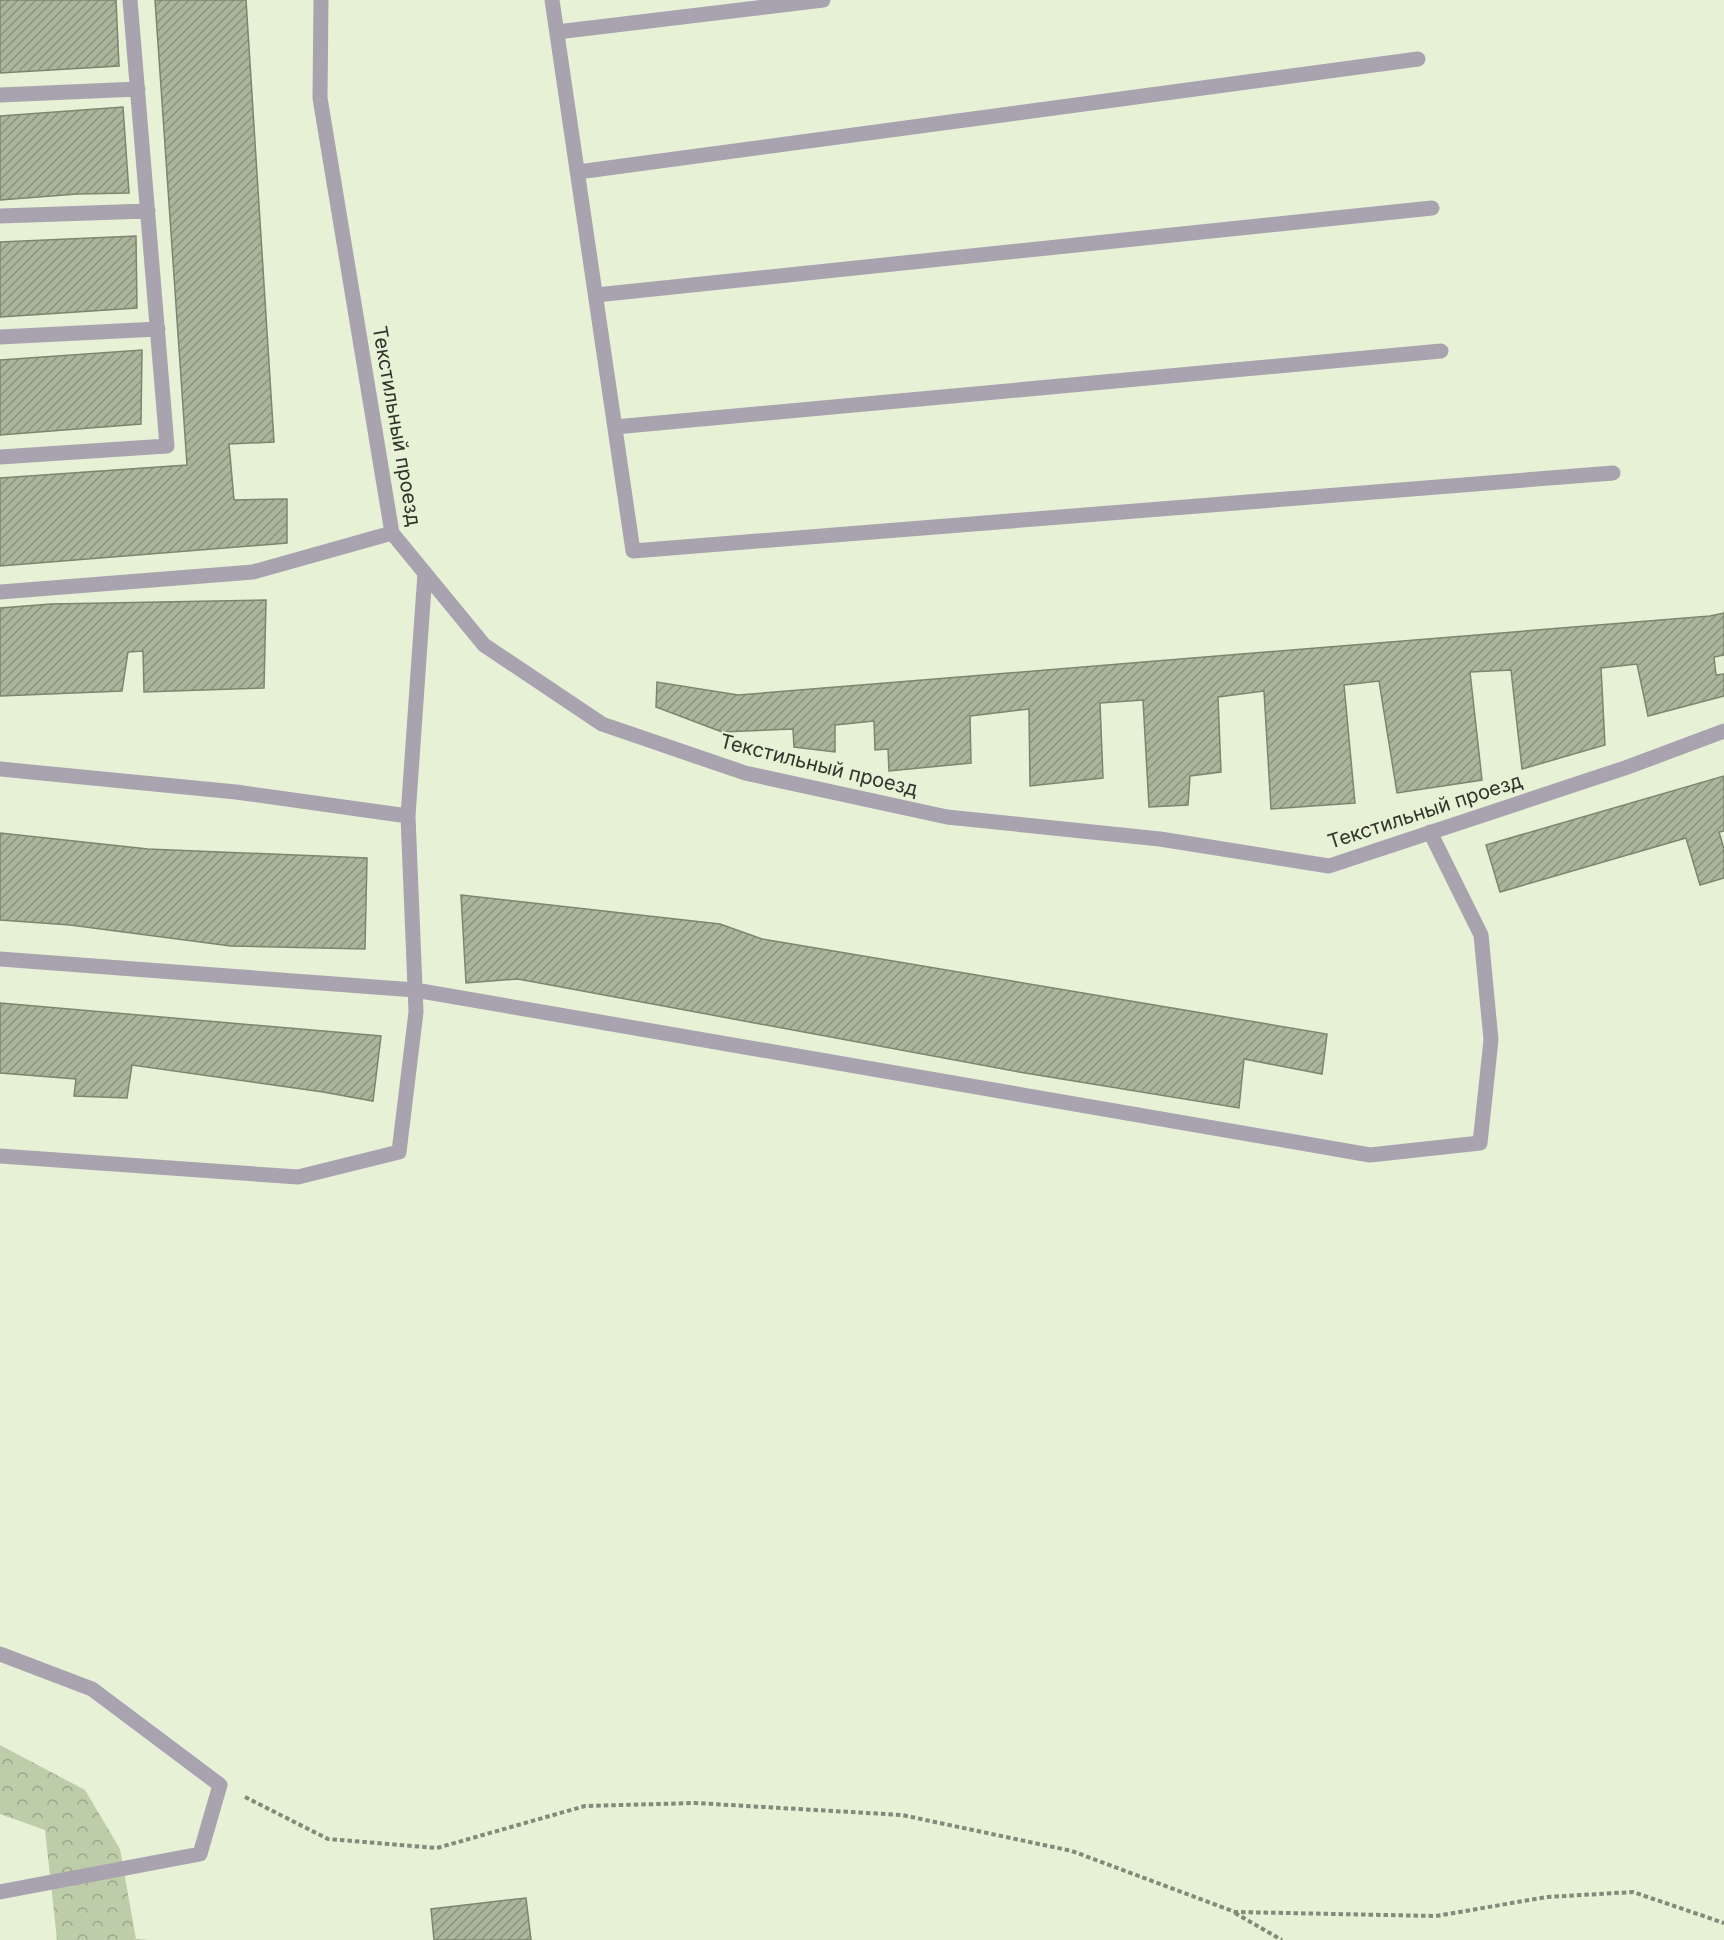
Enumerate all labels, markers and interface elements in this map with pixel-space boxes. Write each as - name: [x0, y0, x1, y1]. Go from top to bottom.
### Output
- street label: Текстильный проезд: [368, 324, 426, 528]
- street label: Текстильный проезд: [718, 729, 920, 801]
- street label: Текстильный проезд: [1325, 768, 1525, 854]

